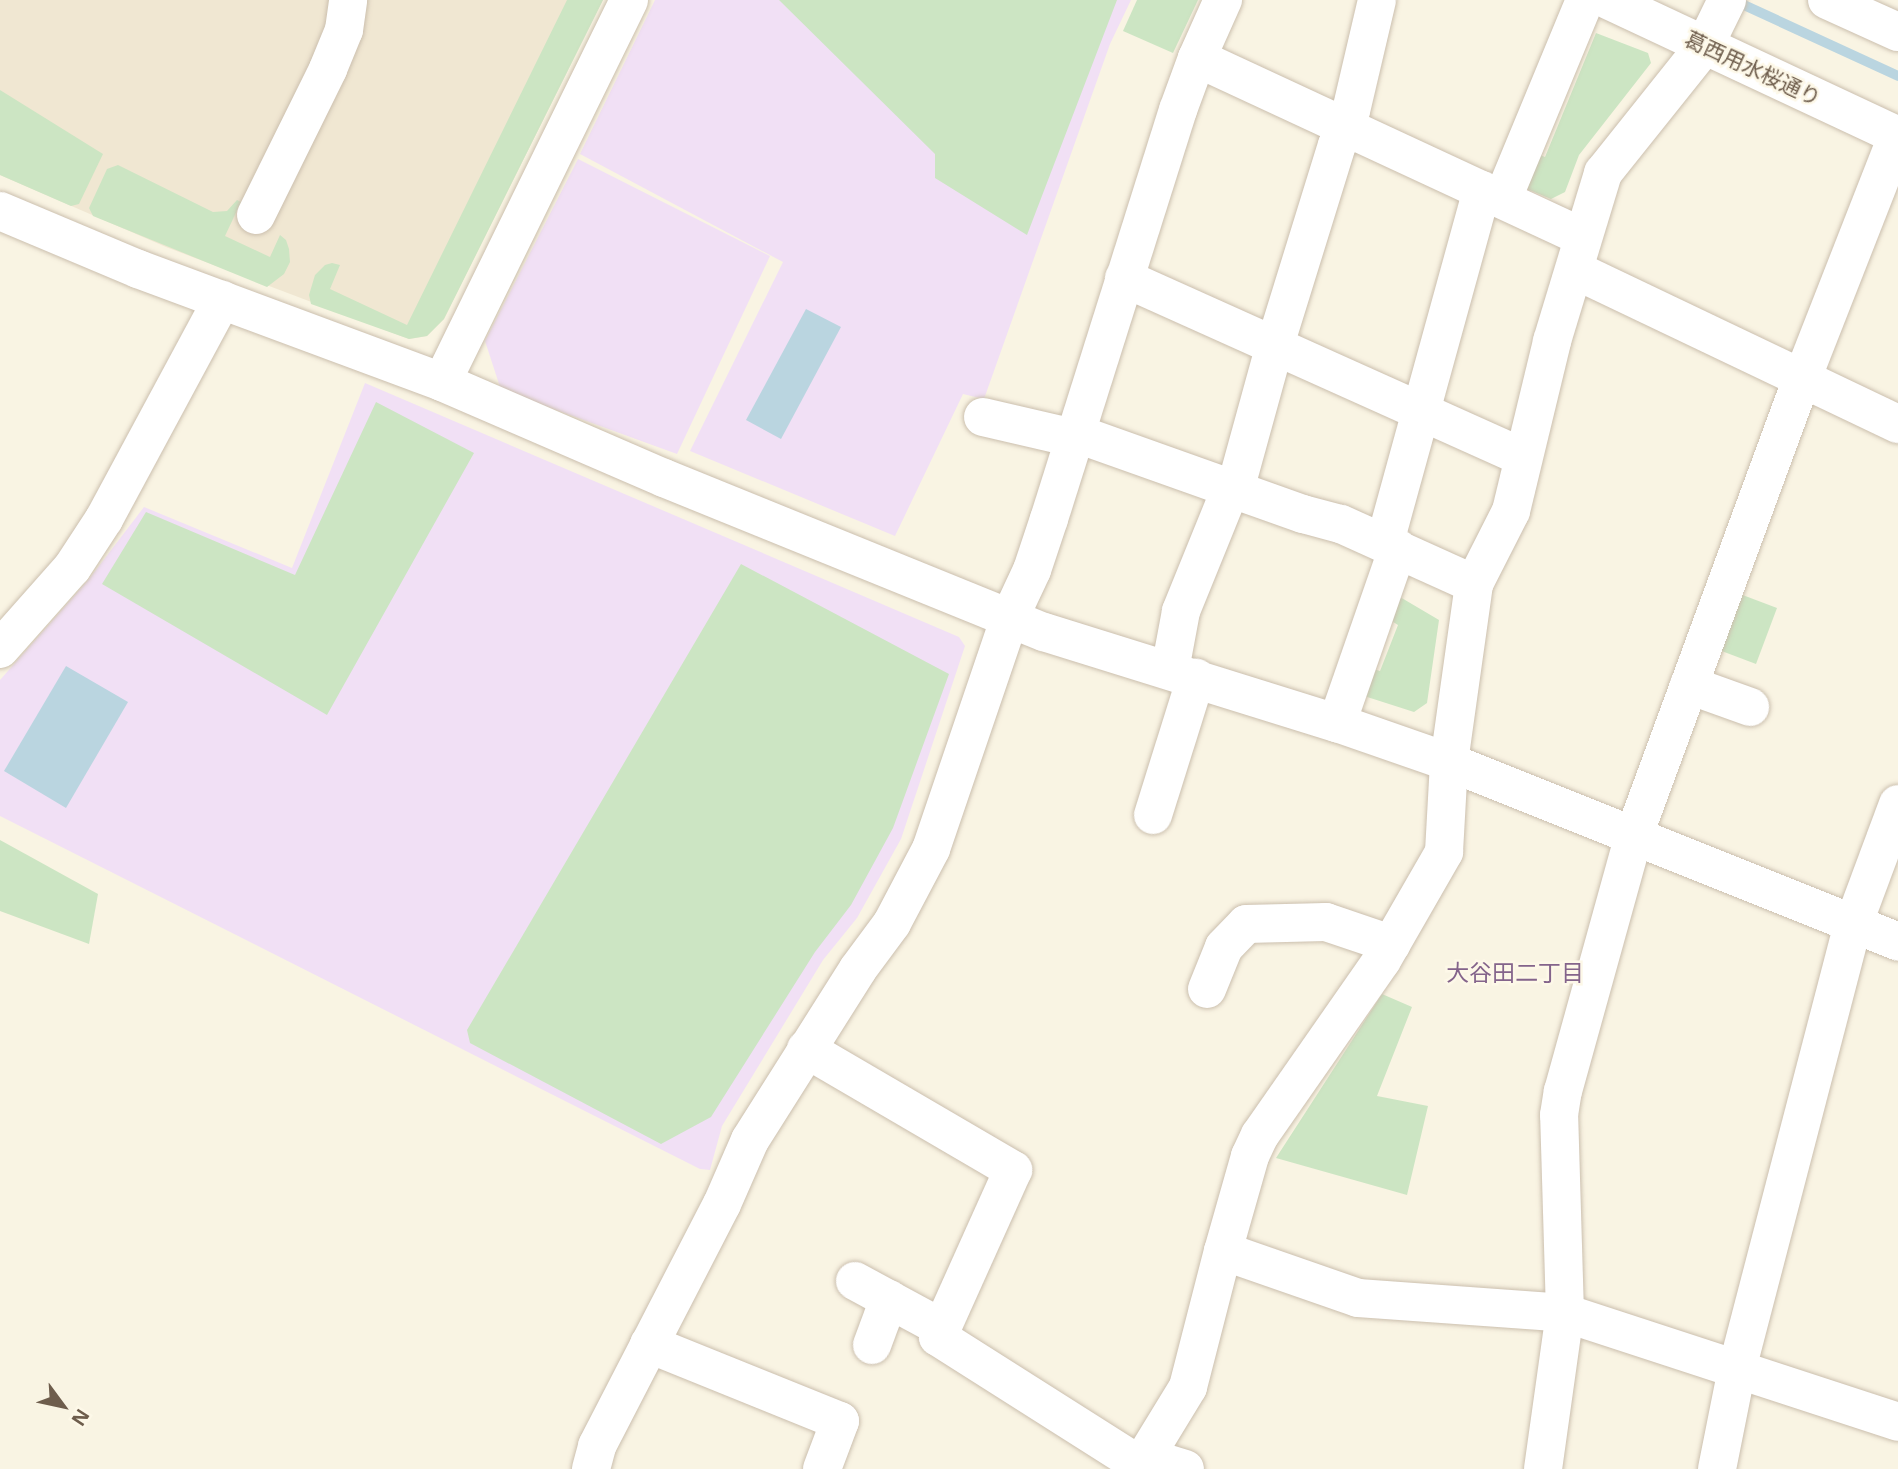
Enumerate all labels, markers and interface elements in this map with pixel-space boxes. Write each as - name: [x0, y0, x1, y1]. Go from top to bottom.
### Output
- street label: 葛西用水桜通り: [1681, 26, 1825, 110]
- district label: 大谷田二丁目: [1446, 958, 1584, 986]
- north arrow: [28, 1371, 98, 1441]
- text: N: [66, 1404, 96, 1431]

